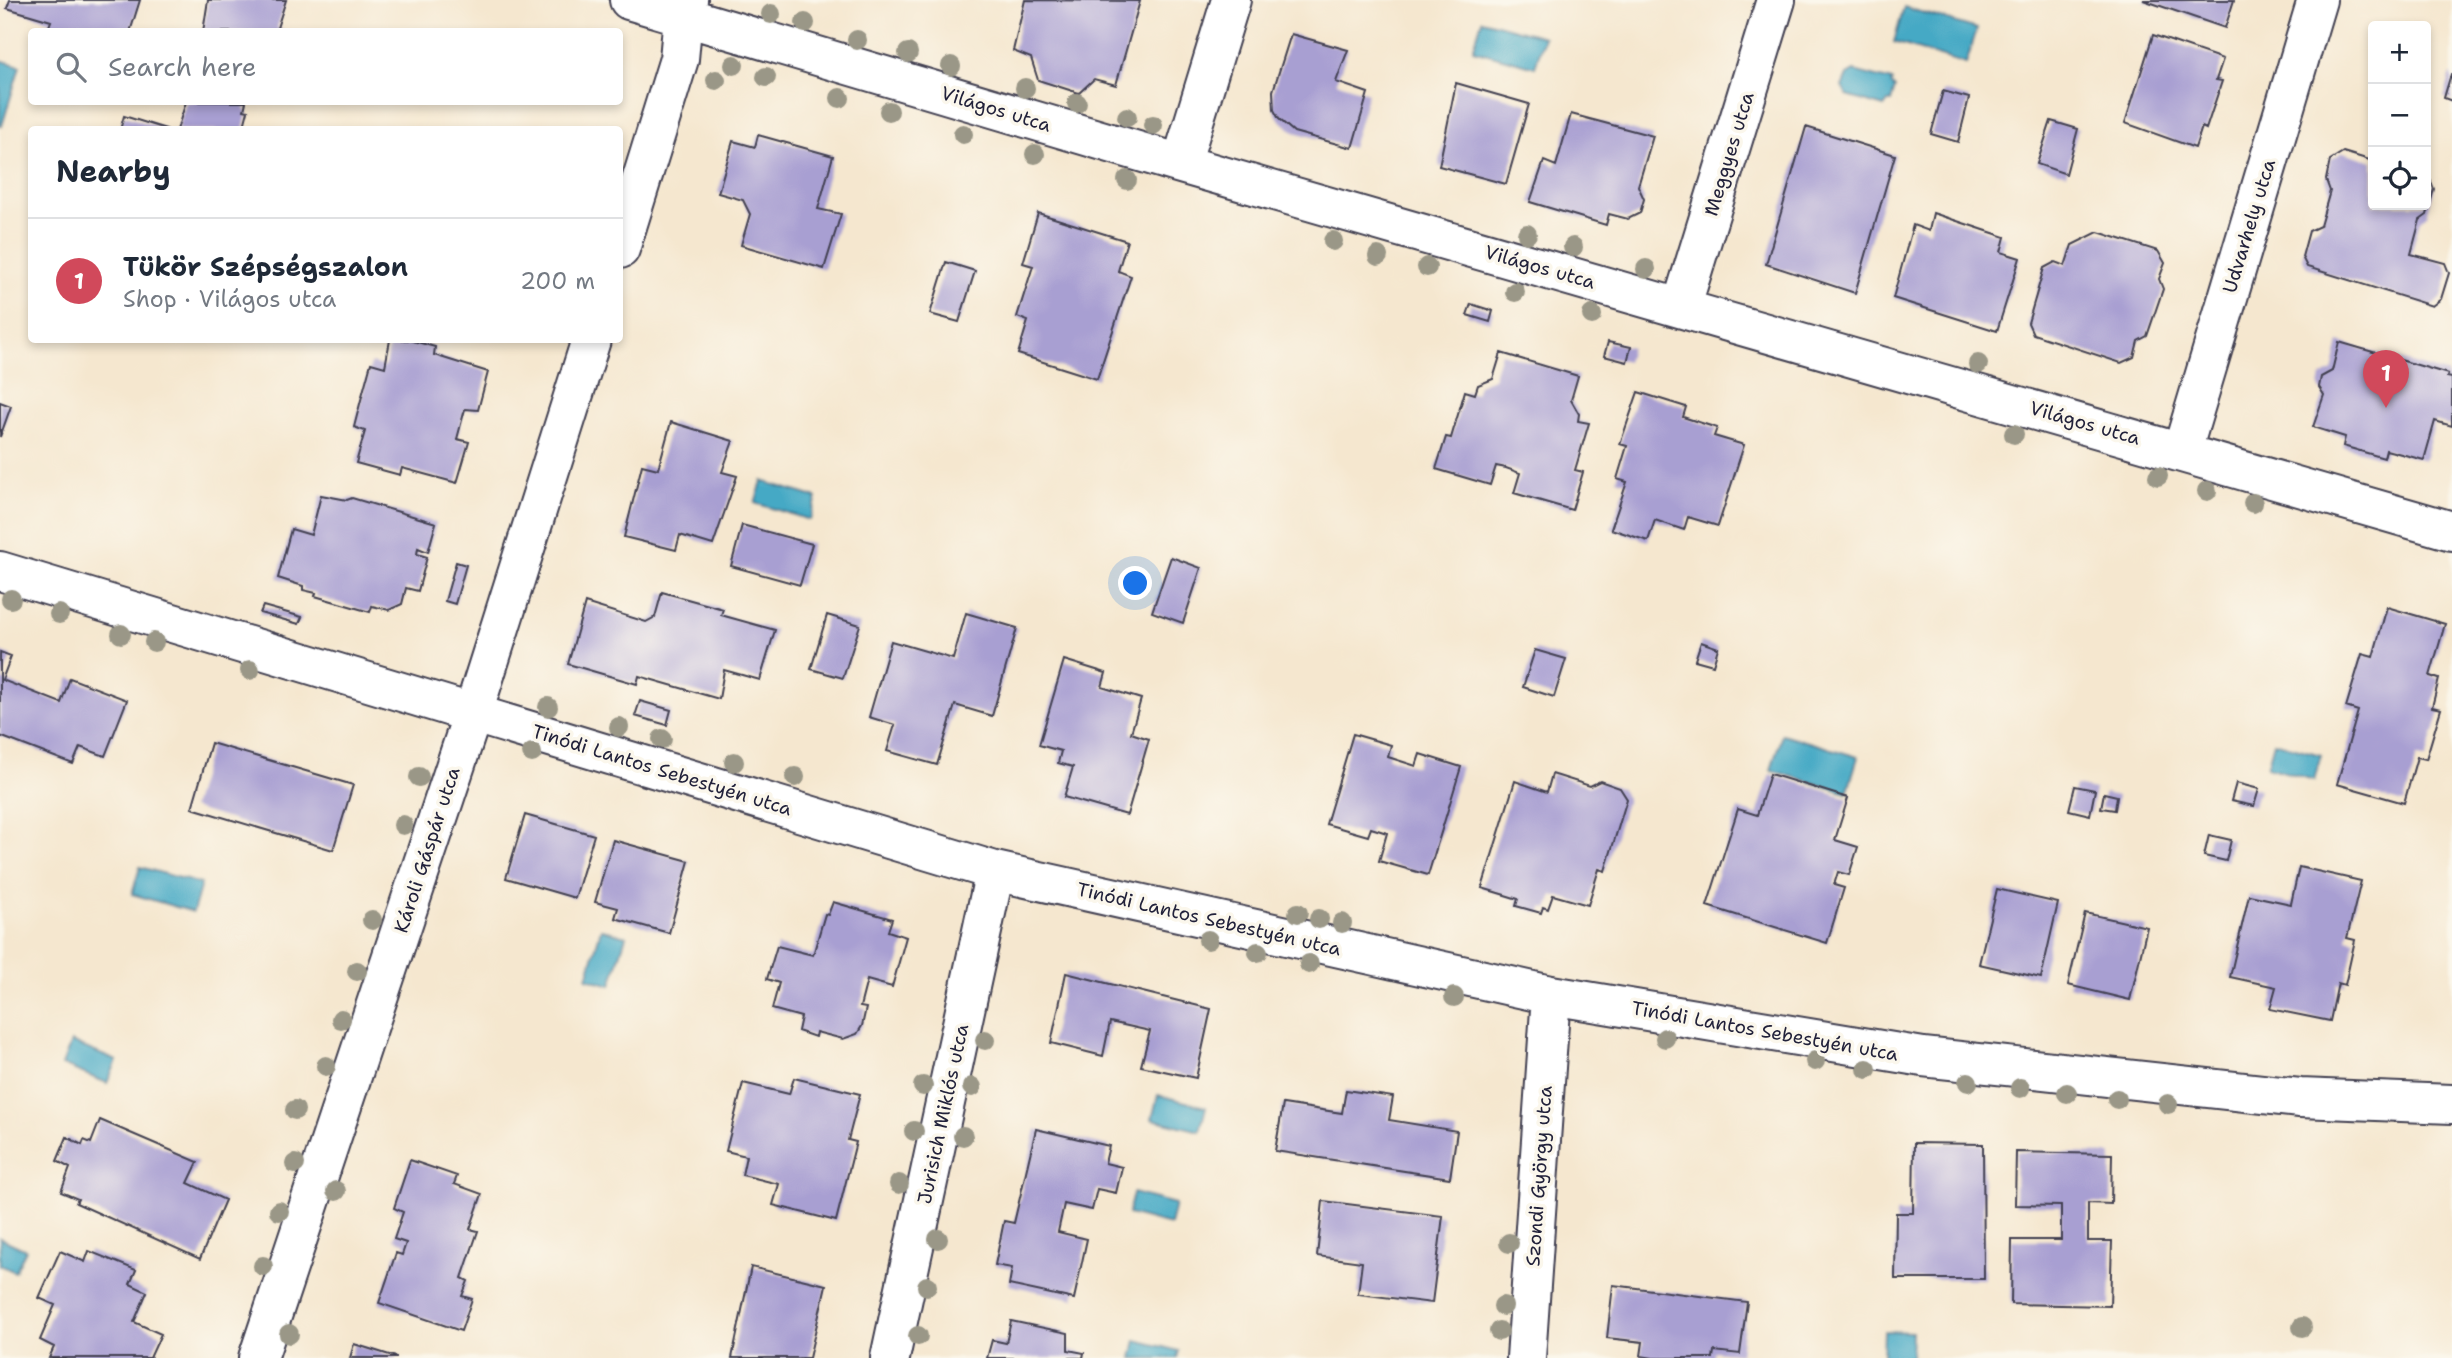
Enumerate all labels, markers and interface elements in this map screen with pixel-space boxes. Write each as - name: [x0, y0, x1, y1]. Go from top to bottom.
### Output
- map controls: [2368, 21, 2431, 210]
- button: +: [2368, 21, 2431, 84]
- search box: [28, 28, 623, 105]
- icon: search: [52, 48, 90, 86]
- text: Search here: [108, 49, 257, 84]
- street label: Világos utca: [938, 80, 1054, 138]
- button: −: [2368, 84, 2431, 147]
- street label: Meggyes utca: [1698, 89, 1760, 219]
- button: locate: [2368, 147, 2431, 210]
- text: Nearby: [56, 151, 171, 192]
- street label: Udvarhely utca: [2217, 156, 2281, 296]
- street label: Világos utca: [1482, 239, 1598, 295]
- text: Tükör Szépségszalon: [123, 249, 408, 284]
- text: 1: [74, 266, 84, 296]
- text: 200 m: [520, 266, 595, 296]
- text: Shop · Világos utca: [123, 284, 336, 314]
- pin: 1: [2363, 350, 2409, 408]
- street label: Világos utca: [2027, 395, 2143, 451]
- your location: [1118, 566, 1152, 600]
- street label: Tinódi Lantos Sebestyén utca: [529, 719, 795, 822]
- street label: Károli Gáspár utca: [388, 764, 466, 936]
- street label: Tinódi Lantos Sebestyén utca: [1074, 876, 1344, 962]
- street label: Tinódi Lantos Sebestyén utca: [1630, 995, 1900, 1067]
- street label: Jurisich Miklós utca: [912, 1022, 974, 1206]
- street label: Szondi György utca: [1520, 1085, 1558, 1267]

